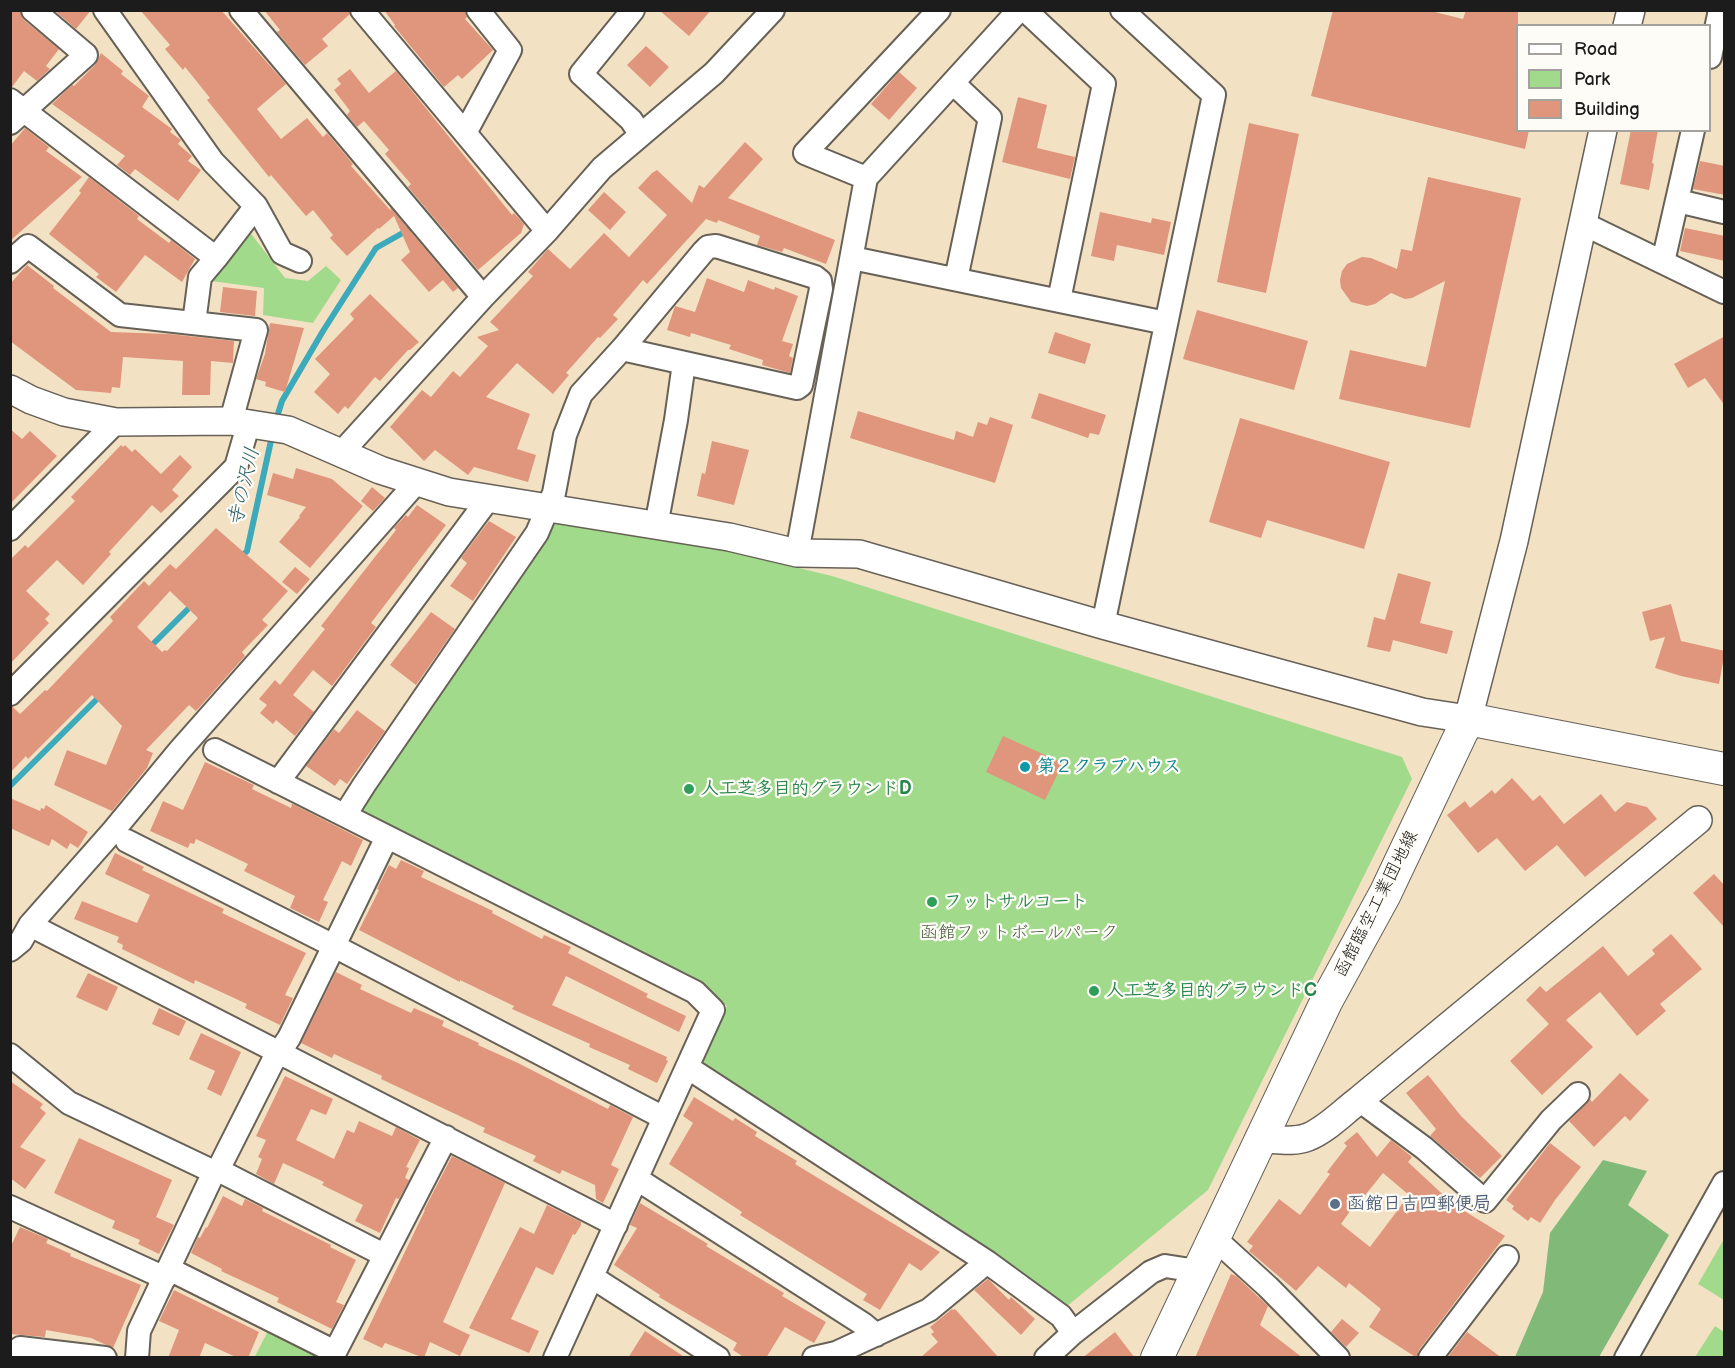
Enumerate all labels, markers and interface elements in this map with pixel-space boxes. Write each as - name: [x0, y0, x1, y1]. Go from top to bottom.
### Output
- legend: [1516, 24, 1711, 132]
- text: Road: [1574, 39, 1618, 60]
- text: Park: [1574, 69, 1610, 90]
- text: Building: [1574, 99, 1640, 120]
- water label: 寺の沢川: [224, 445, 266, 529]
- place label: 第２クラブハウス: [1037, 756, 1181, 778]
- marker: 第２クラブハウス: [1018, 760, 1032, 774]
- place label: 人工芝多目的グラウンドD: [701, 778, 912, 800]
- marker: 人工芝多目的グラウンドD: [682, 782, 696, 796]
- street label: 函館臨空工業団地線: [1331, 827, 1423, 981]
- place label: フットサルコート: [944, 891, 1088, 913]
- marker: フットサルコート: [925, 895, 939, 909]
- park label: 函館フットボールパーク: [920, 922, 1118, 944]
- place label: 人工芝多目的グラウンドC: [1106, 980, 1317, 1002]
- marker: 人工芝多目的グラウンドC: [1087, 984, 1101, 998]
- place label: 函館日吉四郵便局: [1347, 1193, 1491, 1215]
- marker: 函館日吉四郵便局: [1328, 1197, 1342, 1211]

